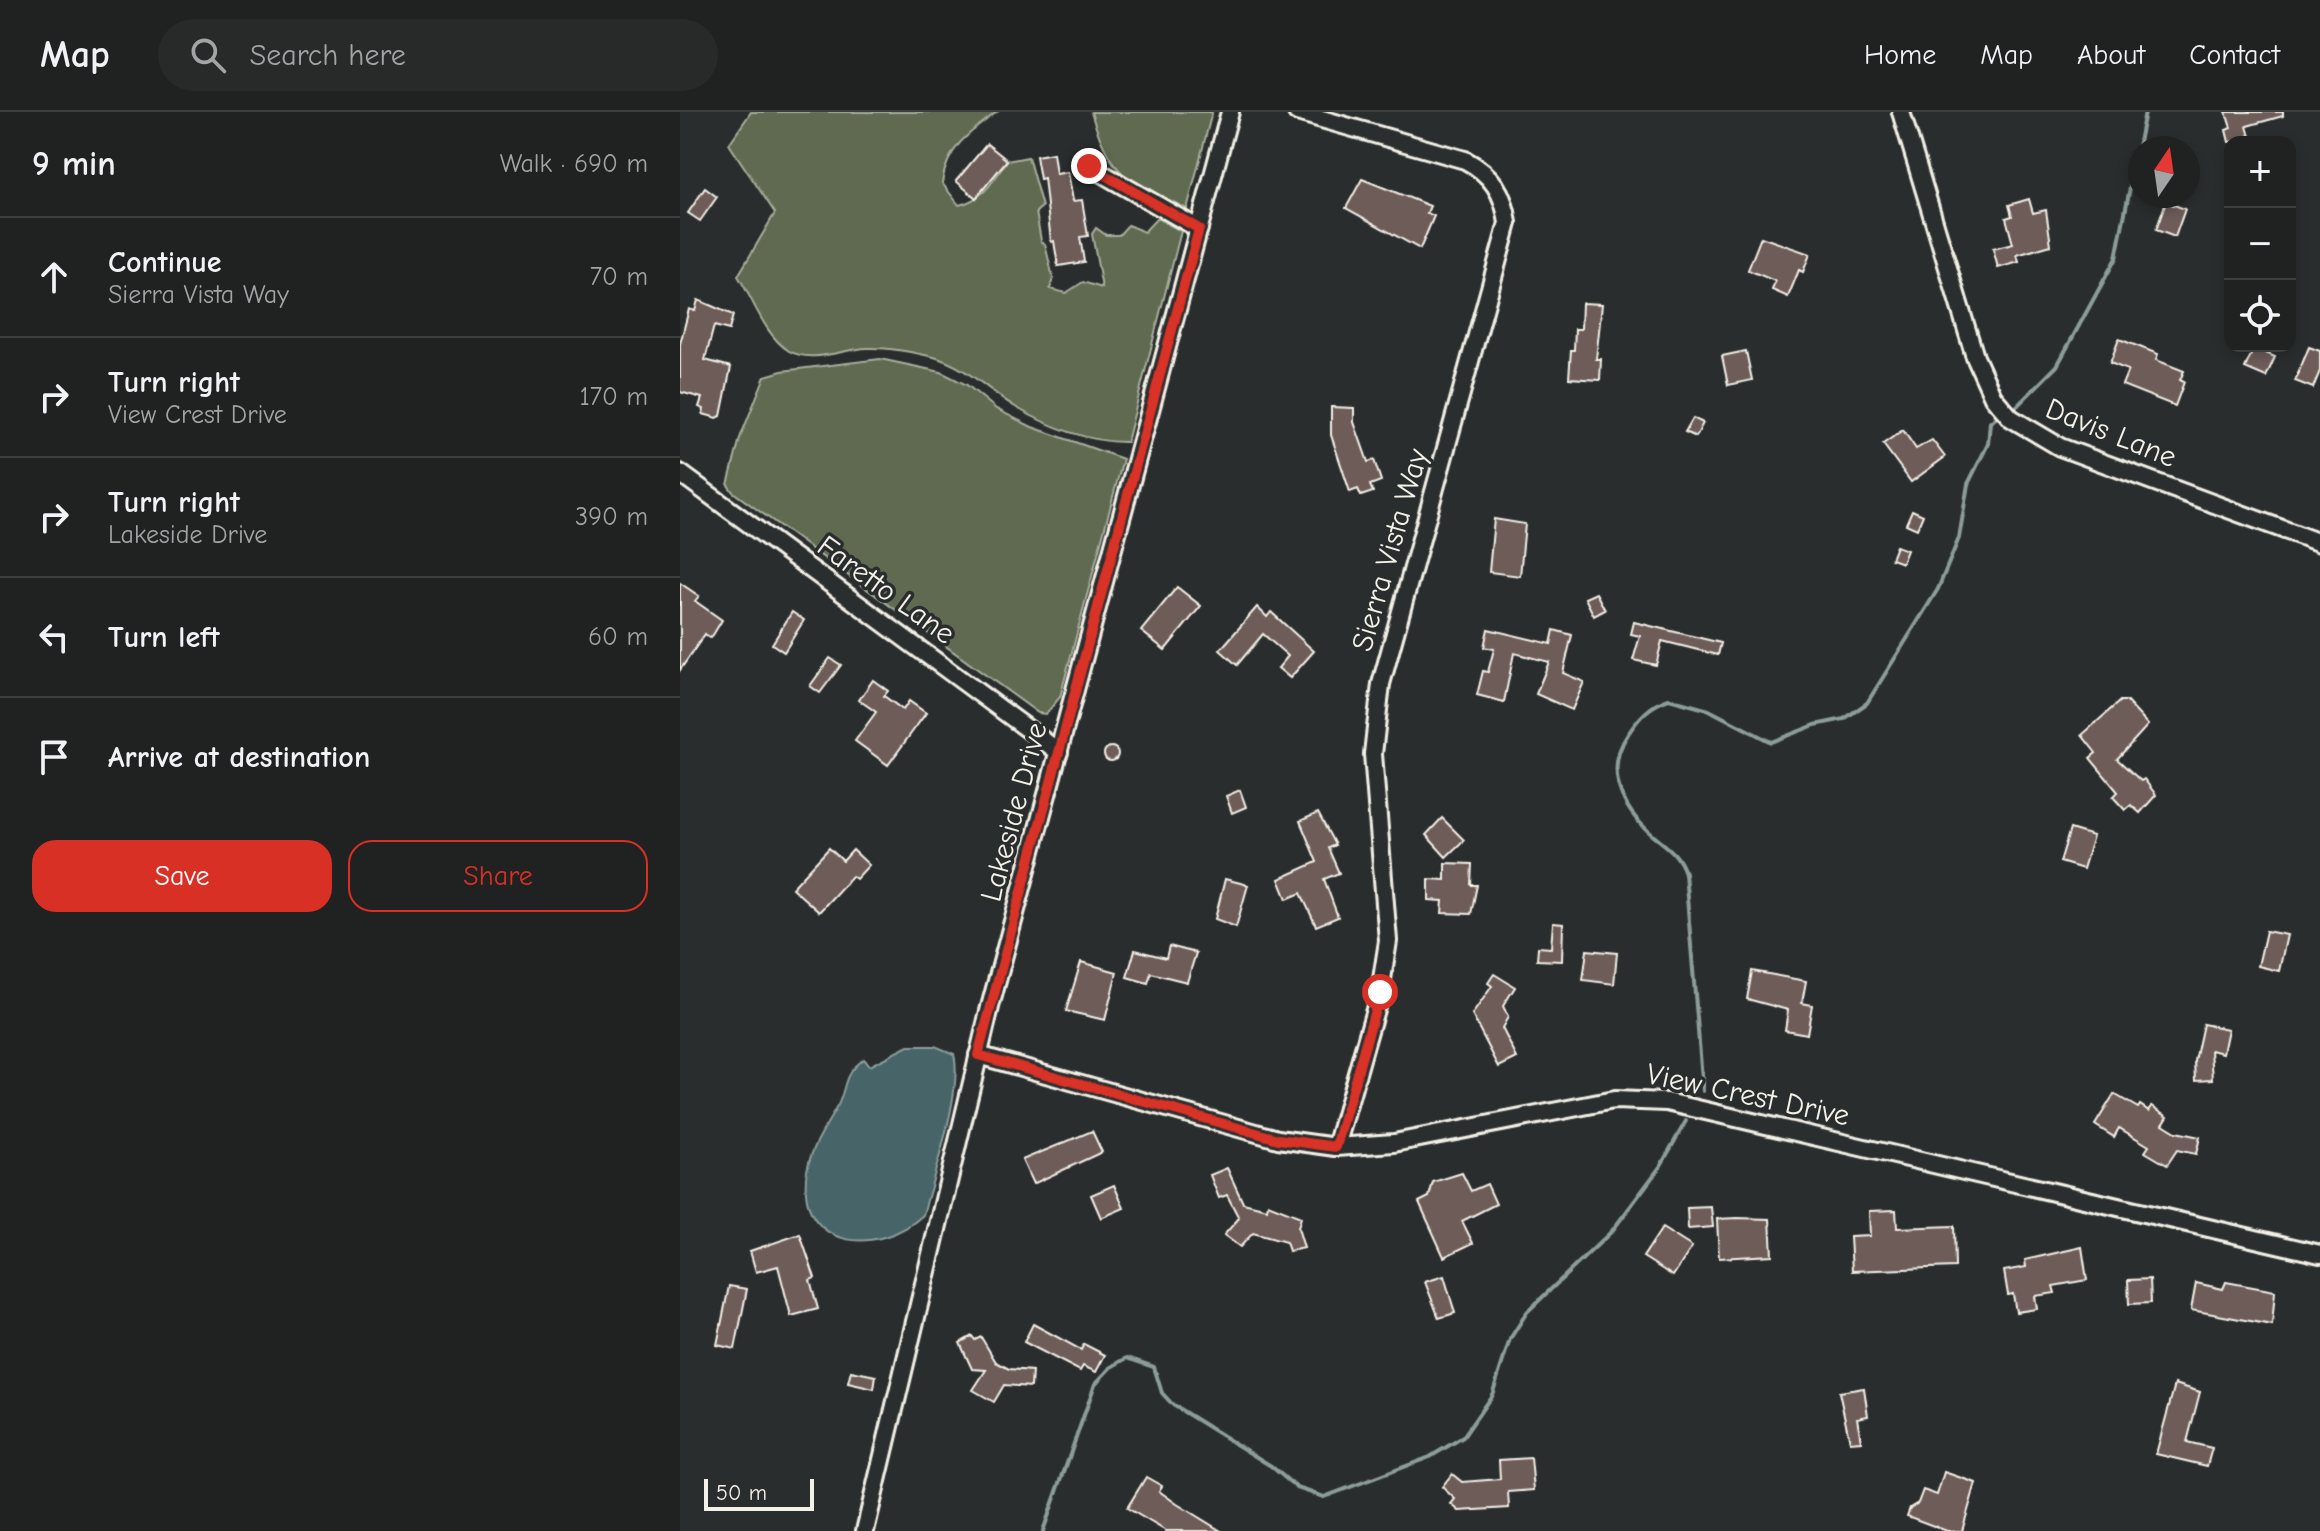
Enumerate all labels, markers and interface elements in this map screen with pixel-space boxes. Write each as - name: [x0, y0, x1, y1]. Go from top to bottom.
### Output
- search box: [158, 19, 718, 91]
- text: Map: [40, 33, 110, 77]
- icon: search: [186, 33, 230, 77]
- text: Search here: [250, 38, 406, 73]
- text: Home: [1864, 39, 1936, 71]
- text: Map: [1980, 39, 2033, 71]
- text: About: [2077, 39, 2145, 71]
- text: Contact: [2189, 39, 2280, 71]
- north arrow: [2128, 136, 2200, 208]
- map controls: [2224, 136, 2296, 352]
- button: +: [2224, 136, 2296, 208]
- text: 9 min: [32, 144, 116, 184]
- route end: [1071, 148, 1107, 184]
- text: Walk · 690 m: [500, 149, 648, 179]
- button: −: [2224, 208, 2296, 280]
- text: Continue: [108, 245, 222, 280]
- icon: ahead: [32, 255, 76, 299]
- text: 70 m: [590, 262, 648, 292]
- text: Sierra Vista Way: [108, 280, 289, 310]
- button: locate: [2224, 280, 2296, 352]
- text: Turn right: [108, 365, 240, 400]
- icon: right: [32, 375, 76, 419]
- text: 170 m: [579, 382, 648, 412]
- street label: Davis Lane: [2041, 391, 2181, 475]
- text: View Crest Drive: [108, 400, 287, 430]
- street label: Sierra Vista Way: [1344, 444, 1436, 655]
- text: Turn right: [108, 485, 240, 520]
- icon: right: [32, 495, 76, 539]
- text: 390 m: [575, 502, 648, 532]
- text: Lakeside Drive: [108, 520, 267, 550]
- street label: Faretto Lane: [810, 528, 962, 652]
- icon: left: [32, 615, 76, 659]
- text: Turn left: [108, 620, 220, 655]
- text: 60 m: [588, 622, 648, 652]
- street label: Lakeside Drive: [973, 719, 1055, 905]
- icon: arrive: [32, 735, 76, 779]
- text: Arrive at destination: [108, 740, 370, 775]
- button: Save: [32, 840, 332, 912]
- button: Share: [348, 840, 648, 912]
- route start: [1362, 974, 1398, 1010]
- street label: View Crest Drive: [1643, 1056, 1853, 1134]
- scale bar: [704, 1475, 814, 1511]
- text: 50 m: [716, 1480, 767, 1506]

